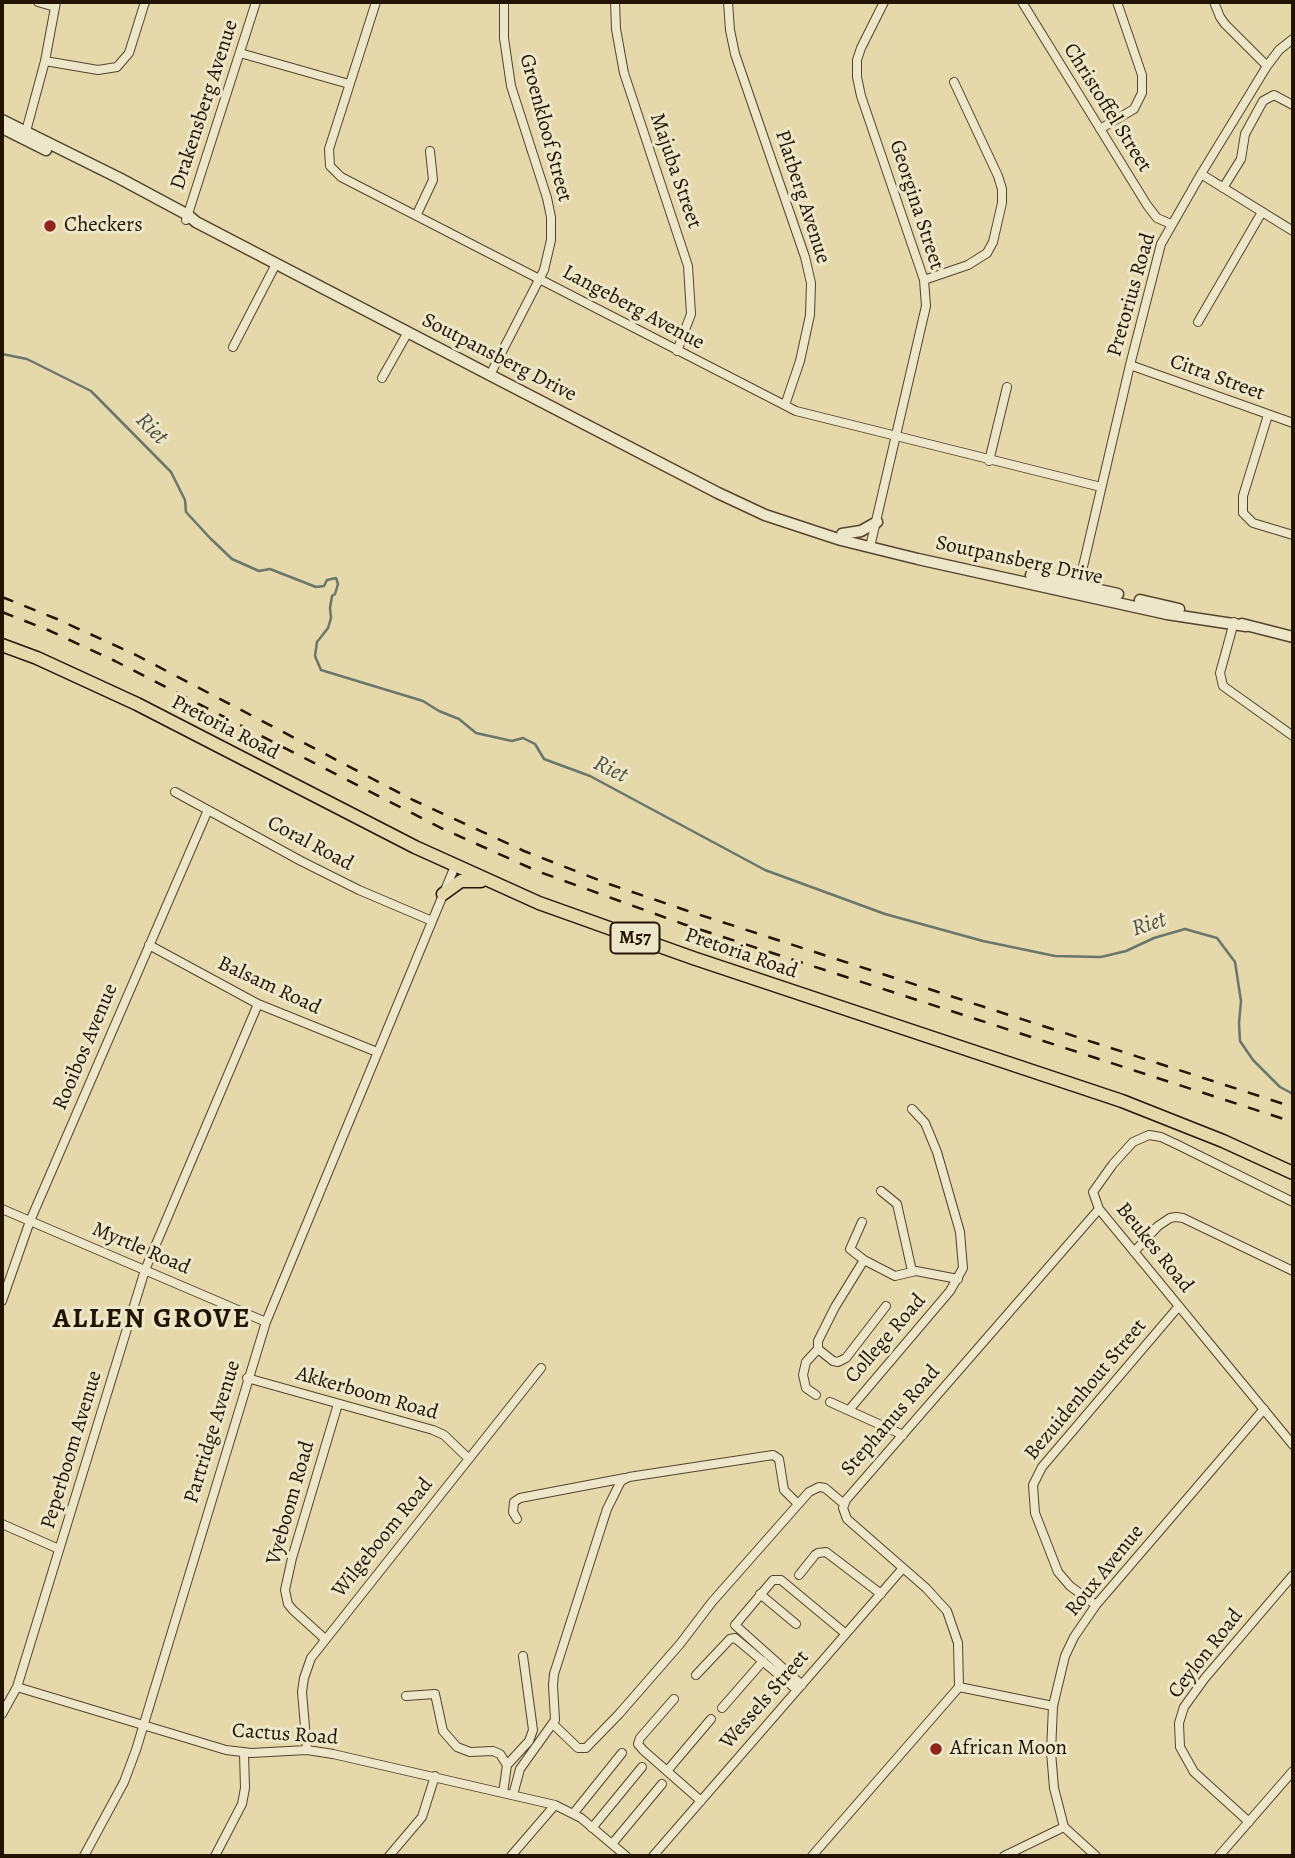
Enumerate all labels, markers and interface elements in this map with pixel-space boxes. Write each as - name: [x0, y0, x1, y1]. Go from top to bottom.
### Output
- street label: Drakensberg Avenue: [166, 17, 244, 193]
- street label: Christoffel Street: [1057, 39, 1157, 177]
- street label: Groenkloof Street: [513, 51, 577, 205]
- street label: Majuba Street: [644, 110, 706, 232]
- street label: Platberg Avenue: [769, 127, 835, 267]
- street label: Georgina Street: [883, 137, 949, 273]
- place label: Checkers: [64, 213, 143, 239]
- marker: Checkers: [42, 218, 58, 234]
- street label: Pretorius Road: [1102, 230, 1162, 360]
- street label: Langeberg Avenue: [558, 260, 708, 356]
- street label: Soutpansberg Drive: [417, 308, 581, 408]
- street label: Citra Street: [1166, 349, 1268, 407]
- water label: Riet: [129, 407, 173, 451]
- street label: Soutpansberg Drive: [933, 531, 1105, 591]
- street label: Pretoria Road: [167, 690, 283, 766]
- water label: Riet: [589, 750, 631, 790]
- street label: Coral Road: [263, 811, 357, 877]
- water label: Riet: [1129, 907, 1169, 943]
- road number: M57: [610, 922, 660, 954]
- street label: Pretoria Road: [681, 923, 801, 985]
- street label: Balsam Road: [213, 951, 325, 1021]
- street label: Rooibos Avenue: [48, 980, 124, 1114]
- street label: Beukes Road: [1110, 1198, 1198, 1298]
- street label: Myrtle Road: [88, 1217, 194, 1281]
- street label: College Road: [840, 1289, 932, 1389]
- district label: ALLEN GROVE: [54, 1303, 250, 1337]
- street label: Bezuidenhout Street: [1020, 1314, 1152, 1466]
- street label: Partridge Avenue: [179, 1358, 247, 1506]
- street label: Stephanus Road: [836, 1360, 946, 1482]
- street label: Akkerboom Road: [293, 1362, 441, 1426]
- street label: Peperboom Avenue: [36, 1368, 108, 1532]
- street label: Vyeboom Road: [261, 1438, 321, 1568]
- street label: Wilgeboom Road: [327, 1473, 439, 1603]
- street label: Roux Avenue: [1060, 1520, 1150, 1622]
- street label: Ceylon Road: [1163, 1604, 1249, 1704]
- street label: Wessels Street: [715, 1645, 815, 1755]
- street label: Cactus Road: [231, 1719, 339, 1751]
- place label: African Moon: [950, 1736, 1067, 1762]
- marker: African Moon: [928, 1741, 944, 1757]

